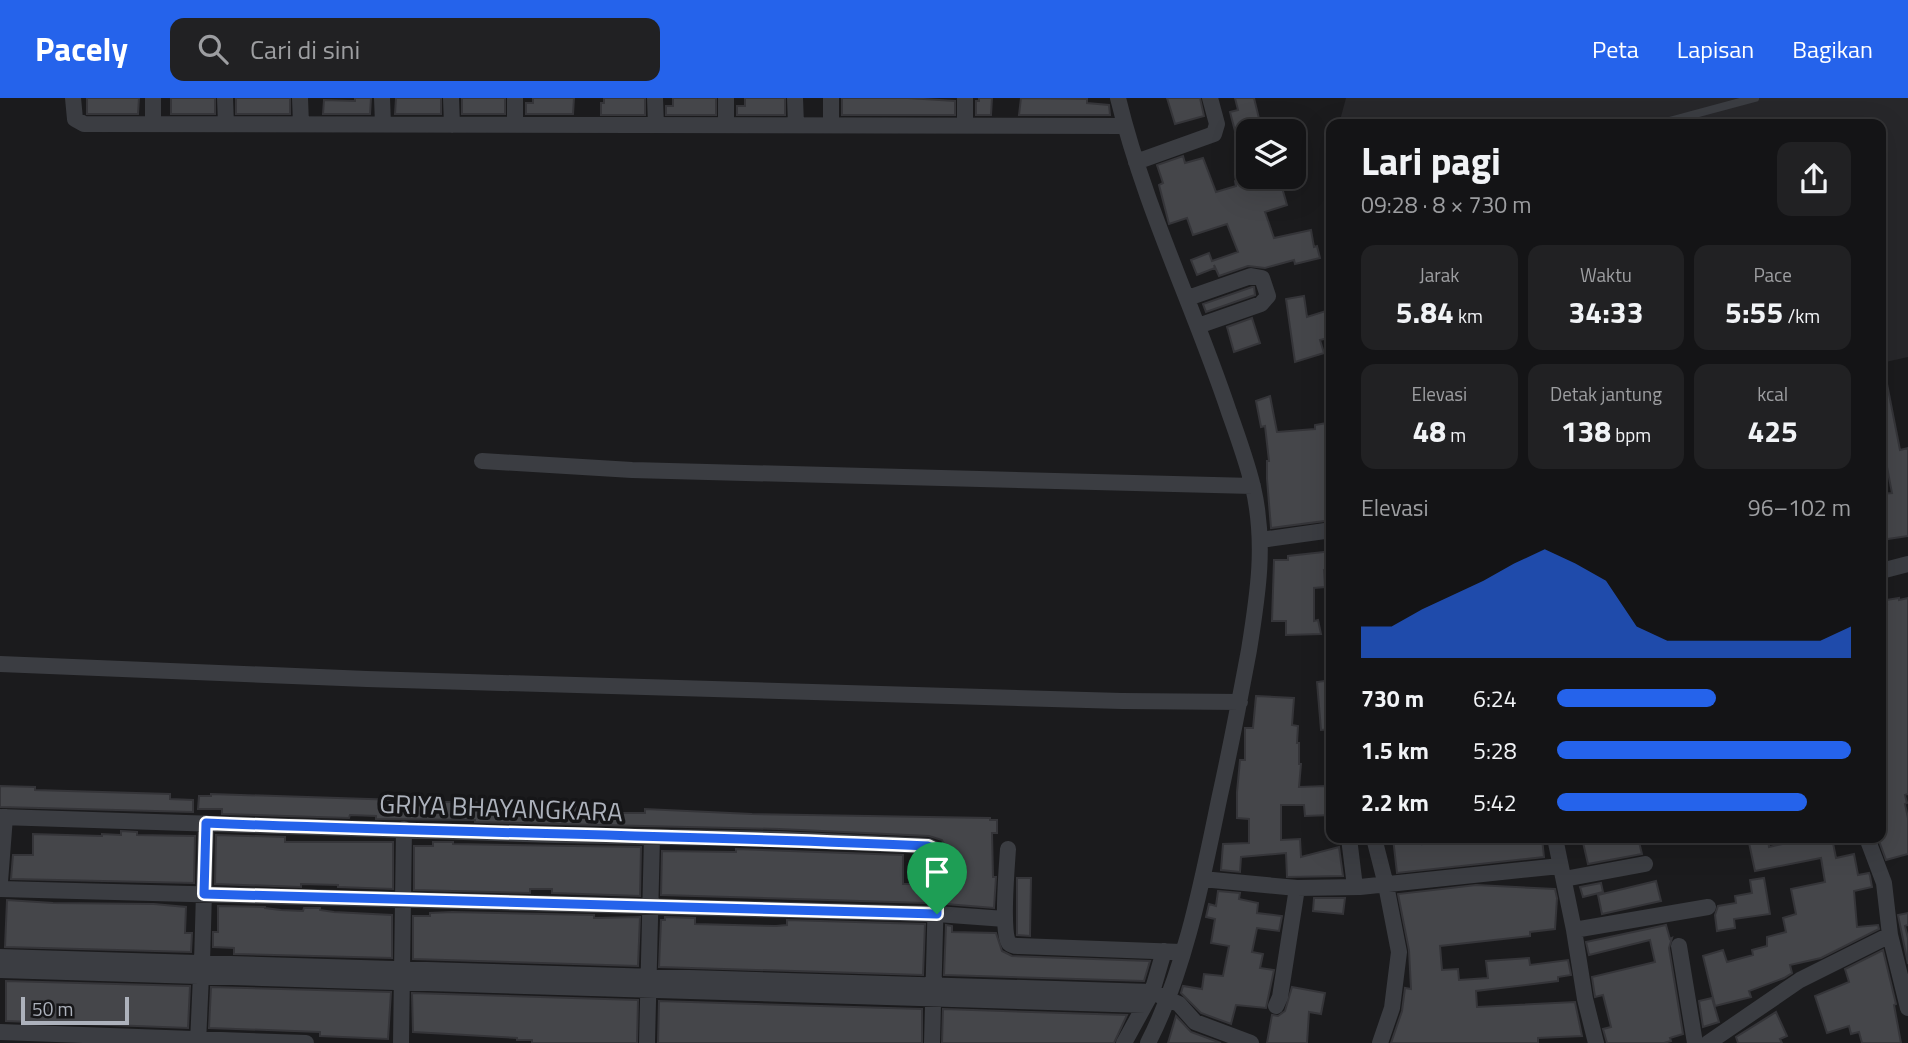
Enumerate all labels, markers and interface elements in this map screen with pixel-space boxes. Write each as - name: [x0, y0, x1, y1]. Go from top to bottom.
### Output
- search box: [170, 18, 660, 81]
- text: Pacely: [35, 24, 128, 74]
- icon: search: [194, 30, 232, 68]
- text: Cari di sini: [250, 30, 360, 69]
- text: Peta: [1592, 31, 1639, 67]
- text: Lapisan: [1677, 31, 1754, 67]
- text: Bagikan: [1792, 31, 1873, 67]
- map controls: [1236, 119, 1306, 189]
- button: layers: [1236, 119, 1306, 189]
- text: Lari pagi: [1361, 132, 1501, 190]
- button: share: [1777, 142, 1851, 216]
- text: 09:28 · 8 × 730 m: [1361, 187, 1531, 222]
- text: Jarak: [1419, 260, 1459, 289]
- text: Waktu: [1580, 260, 1632, 289]
- text: Pace: [1753, 260, 1792, 289]
- text: 5.84: [1396, 289, 1454, 335]
- text: 34:33: [1569, 289, 1643, 335]
- text: 5:55: [1725, 289, 1783, 335]
- text: km: [1454, 301, 1483, 330]
- text: /km: [1783, 301, 1820, 330]
- text: Elevasi: [1411, 379, 1467, 408]
- text: Detak jantung: [1550, 379, 1662, 408]
- text: kcal: [1757, 379, 1788, 408]
- text: 48: [1412, 408, 1446, 454]
- text: 138: [1561, 408, 1611, 454]
- text: 425: [1747, 408, 1798, 454]
- text: m: [1446, 420, 1466, 449]
- text: bpm: [1611, 420, 1651, 449]
- text: Elevasi: [1361, 490, 1429, 525]
- text: 96–102 m: [1748, 490, 1851, 525]
- text: 730 m: [1361, 681, 1424, 716]
- text: 6:24: [1473, 681, 1517, 716]
- text: 1.5 km: [1361, 733, 1429, 768]
- text: 5:28: [1473, 733, 1517, 768]
- street label: GRIYA BHAYANGKARA: [379, 784, 623, 831]
- text: 2.2 km: [1361, 785, 1429, 820]
- text: 5:42: [1473, 785, 1517, 820]
- pin: [907, 842, 967, 914]
- icon: arrive: [918, 853, 956, 891]
- scale bar: [21, 994, 130, 1026]
- text: 50 m: [32, 994, 73, 1023]

